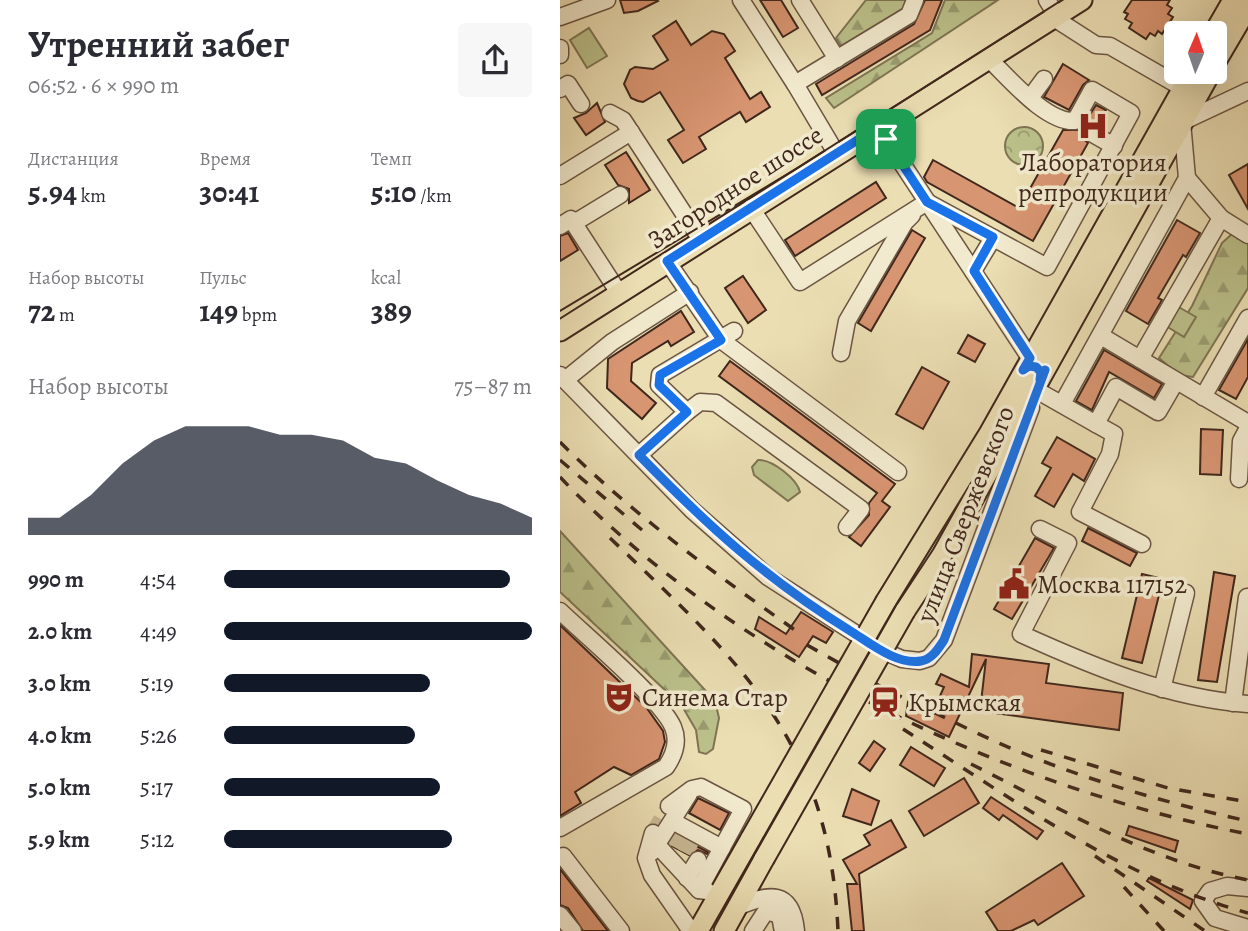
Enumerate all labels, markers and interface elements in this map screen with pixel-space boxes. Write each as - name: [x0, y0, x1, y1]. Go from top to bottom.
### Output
- text: Утренний забег: [28, 18, 289, 70]
- north arrow: [1164, 21, 1227, 84]
- map controls: [1164, 21, 1227, 84]
- button: share: [458, 23, 532, 97]
- text: 06:52 · 6 × 990 m: [28, 70, 179, 101]
- pin: [856, 109, 916, 169]
- hospital icon: Лаборатория репродукции: [1076, 109, 1110, 143]
- street label: Загородное шоссе: [641, 118, 830, 257]
- icon: arrive: [867, 120, 905, 158]
- place label: Лаборатория репродукции: [1018, 145, 1168, 210]
- text: Дистанция: [28, 146, 119, 172]
- text: Время: [199, 146, 251, 172]
- text: Темп: [371, 146, 412, 172]
- text: 5.94: [28, 172, 77, 212]
- text: 30:41: [199, 172, 259, 212]
- text: 5:10: [371, 172, 416, 212]
- text: km: [77, 183, 106, 209]
- text: /km: [416, 183, 452, 209]
- text: Набор высоты: [28, 265, 144, 291]
- text: Пульс: [199, 265, 247, 291]
- text: kcal: [371, 265, 401, 291]
- text: 72: [28, 291, 55, 331]
- text: 149: [199, 291, 238, 331]
- text: 389: [371, 291, 412, 331]
- text: m: [55, 302, 75, 328]
- text: bpm: [238, 302, 277, 328]
- text: Набор высоты: [28, 371, 169, 402]
- text: 75–87 m: [454, 371, 532, 402]
- street label: улица Свержевского: [908, 401, 1023, 628]
- text: 990 m: [28, 564, 84, 595]
- text: 4:54: [140, 564, 176, 595]
- public building icon: Москва 117152: [997, 567, 1031, 601]
- place label: Москва 117152: [1037, 567, 1187, 602]
- text: 2.0 km: [28, 616, 92, 647]
- text: 4:49: [140, 616, 177, 647]
- text: 3.0 km: [28, 668, 91, 699]
- text: 5:19: [140, 668, 174, 699]
- theatre icon: Синема Стар: [602, 680, 636, 714]
- place label: Синема Стар: [642, 680, 788, 715]
- station icon: Крымская: [868, 685, 902, 719]
- place label: Крымская: [908, 685, 1021, 720]
- text: 4.0 km: [28, 720, 92, 751]
- text: 5:26: [140, 720, 177, 751]
- text: 5.0 km: [28, 772, 91, 803]
- text: 5:17: [140, 772, 173, 803]
- text: 5.9 km: [28, 824, 90, 855]
- text: 5:12: [140, 824, 174, 855]

